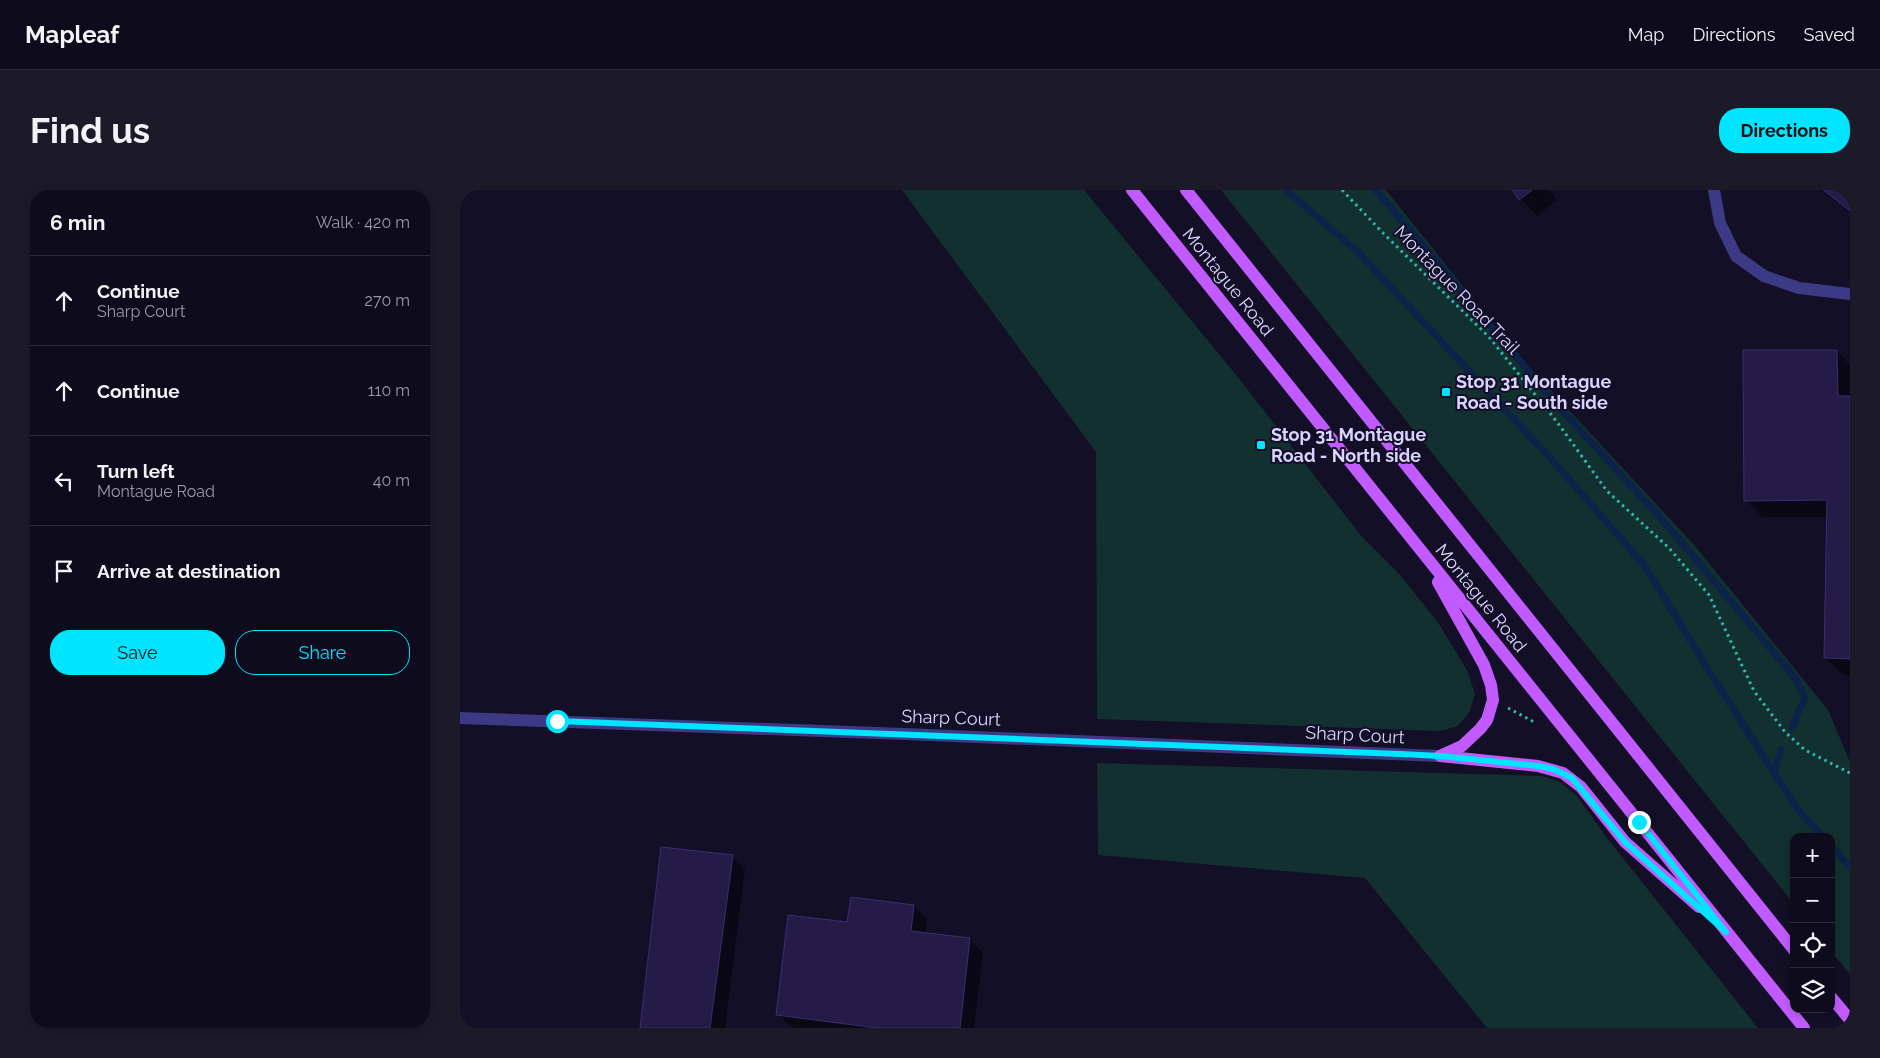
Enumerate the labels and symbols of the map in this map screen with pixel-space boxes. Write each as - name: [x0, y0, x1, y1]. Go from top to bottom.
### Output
- street label: Montague Road Trail: [1390, 221, 1524, 359]
- street label: Montague Road: [1178, 224, 1278, 340]
- place label: Stop 31 Montague Road - South side: [1456, 371, 1611, 413]
- marker: Stop 31 Montague Road - South side: [1440, 386, 1452, 398]
- place label: Stop 31 Montague Road - North side: [1271, 424, 1426, 466]
- marker: Stop 31 Montague Road - North side: [1255, 439, 1267, 451]
- street label: Montague Road: [1431, 540, 1531, 656]
- street label: Sharp Court: [901, 705, 1001, 730]
- route start: [546, 710, 569, 733]
- street label: Sharp Court: [1305, 721, 1405, 748]
- route end: [1628, 811, 1651, 834]

